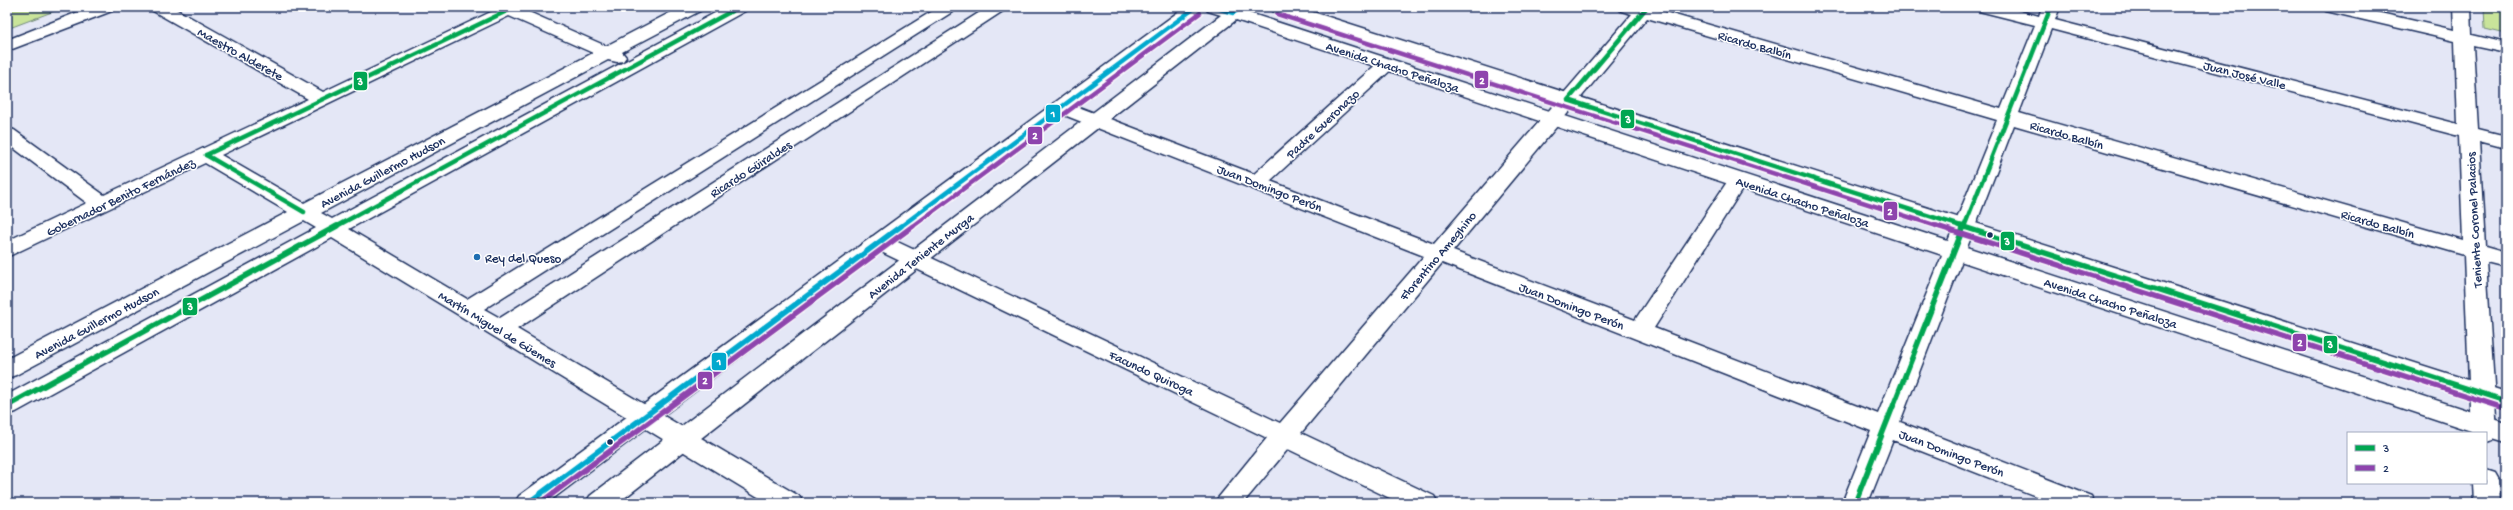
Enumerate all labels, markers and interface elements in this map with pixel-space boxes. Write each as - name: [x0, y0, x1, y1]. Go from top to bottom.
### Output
- street label: Maestro Alderete: [194, 25, 286, 85]
- street label: Ricardo Balbín: [1716, 29, 1794, 64]
- street label: Avenida Chacho Peñaloza: [1324, 40, 1462, 97]
- street label: Juan José Valle: [2202, 59, 2288, 94]
- line badge: 2: [1474, 70, 1489, 89]
- line badge: 3: [353, 71, 368, 91]
- text: 2: [1479, 76, 1485, 88]
- text: 3: [356, 77, 363, 89]
- street label: Padre Gueronazo: [1283, 87, 1364, 163]
- line badge: 1: [1045, 104, 1061, 123]
- text: 1: [1050, 109, 1055, 121]
- line badge: 3: [1620, 109, 1635, 129]
- text: 3: [1624, 115, 1631, 127]
- street label: Ricardo Balbín: [2028, 119, 2106, 154]
- line badge: 2: [1027, 126, 1043, 145]
- text: 2: [1032, 131, 1038, 143]
- street label: Avenida Guillermo Hudson: [318, 134, 449, 212]
- street label: Ricardo Güiraldes: [708, 137, 796, 202]
- street label: Teniente Coronel Palacios: [2464, 150, 2487, 289]
- street label: Gobernador Benito Fernández: [44, 155, 199, 241]
- street label: Juan Domingo Perón: [1214, 162, 1325, 217]
- street label: Avenida Chacho Peñaloza: [1734, 175, 1872, 232]
- line badge: 2: [1883, 201, 1898, 221]
- text: 2: [1887, 207, 1893, 219]
- street label: Ricardo Balbín: [2339, 208, 2417, 243]
- street label: Florentino Ameghino: [1397, 209, 1481, 305]
- street label: Avenida Teniente Murga: [866, 211, 978, 303]
- unlabelled marker: [1985, 230, 1995, 240]
- line badge: 3: [2000, 231, 2015, 251]
- text: 3: [2003, 237, 2010, 249]
- marker: Rey del Queso: [472, 252, 482, 262]
- place label: Rey del Queso: [485, 252, 562, 267]
- street label: Avenida Chacho Peñaloza: [2042, 276, 2180, 333]
- street label: Juan Domingo Perón: [1516, 280, 1627, 335]
- street label: Avenida Guillermo Hudson: [32, 285, 163, 363]
- street label: Martín Miguel de Güemes: [435, 289, 560, 372]
- line badge: 3: [182, 297, 198, 316]
- text: 3: [186, 302, 193, 314]
- line badge: 2: [2292, 333, 2307, 352]
- line badge: 3: [2323, 335, 2338, 354]
- text: 2: [2297, 338, 2303, 350]
- text: 3: [2326, 340, 2333, 352]
- street label: Facundo Quiroga: [1105, 348, 1196, 401]
- line badge: 1: [711, 352, 727, 371]
- text: 1: [716, 357, 721, 369]
- line badge: 2: [697, 371, 713, 390]
- text: 2: [702, 376, 708, 388]
- street label: Juan Domingo Perón: [1896, 427, 2007, 482]
- legend: [2347, 432, 2487, 484]
- unlabelled marker: [605, 437, 615, 447]
- text: 3: [2382, 443, 2389, 457]
- text: 2: [2383, 463, 2389, 477]

